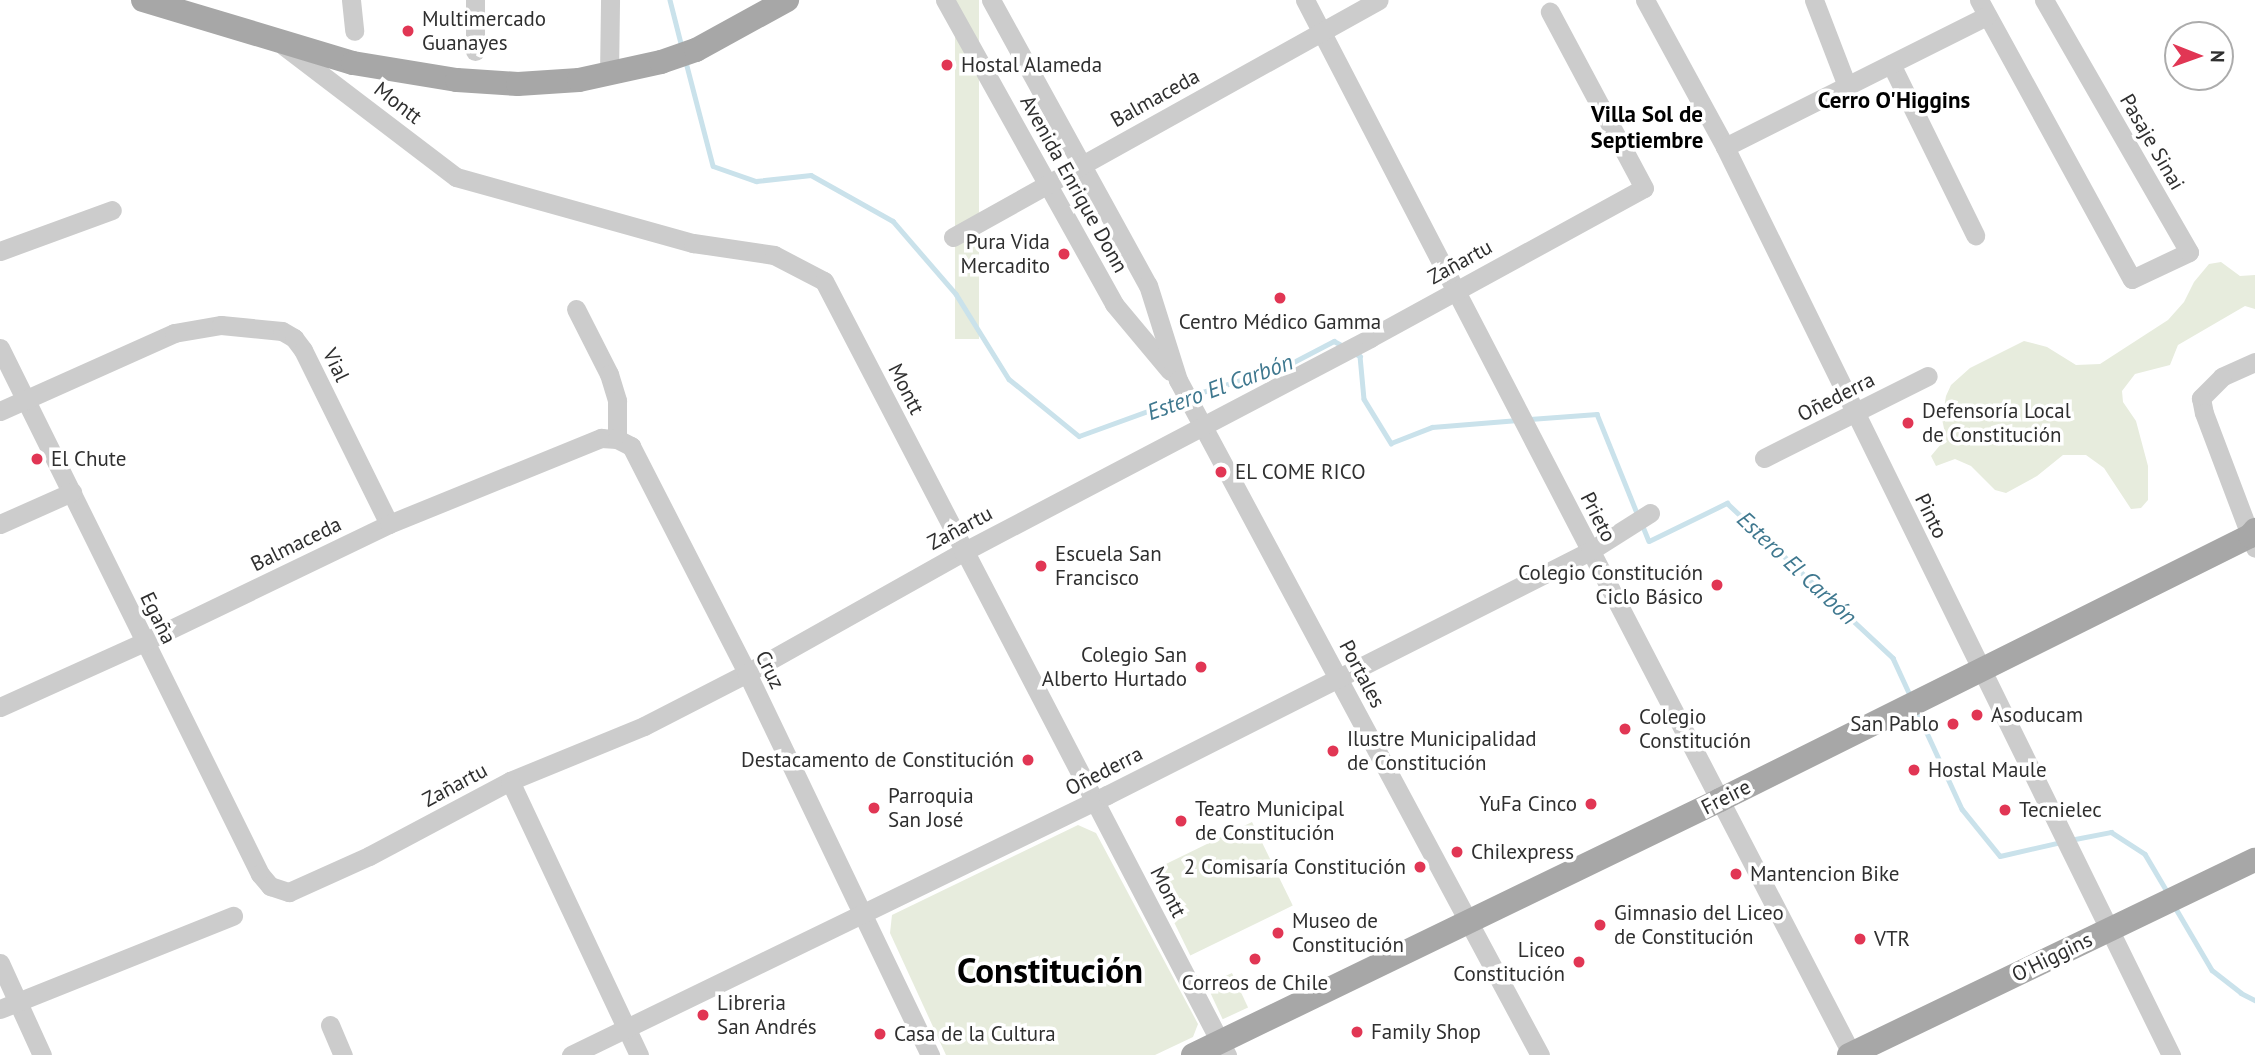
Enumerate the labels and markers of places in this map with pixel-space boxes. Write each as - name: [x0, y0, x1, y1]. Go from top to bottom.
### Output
- place label: Multimercado Guanayes: [422, 6, 546, 56]
- marker: Multimercado Guanayes: [400, 23, 416, 39]
- place label: Hostal Alameda: [961, 52, 1103, 78]
- marker: Hostal Alameda: [939, 57, 955, 73]
- place label: Pura Vida Mercadito: [961, 229, 1050, 279]
- marker: Pura Vida Mercadito: [1056, 246, 1072, 262]
- marker: Centro Médico Gamma: [1272, 290, 1288, 306]
- place label: Centro Médico Gamma: [1179, 309, 1381, 335]
- place label: Defensoría Local de Constitución: [1922, 398, 2071, 448]
- marker: Defensoría Local de Constitución: [1900, 415, 1916, 431]
- place label: El Chute: [51, 446, 126, 472]
- marker: El Chute: [29, 451, 45, 467]
- place label: EL COME RICO: [1235, 459, 1366, 485]
- marker: EL COME RICO: [1213, 464, 1229, 480]
- place label: Escuela San Francisco: [1055, 541, 1162, 591]
- marker: Escuela San Francisco: [1033, 558, 1049, 574]
- place label: Colegio Constitución Ciclo Básico: [1518, 560, 1703, 610]
- marker: Colegio Constitución Ciclo Básico: [1709, 577, 1725, 593]
- place label: Colegio San Alberto Hurtado: [1042, 642, 1187, 692]
- marker: Colegio San Alberto Hurtado: [1193, 659, 1209, 675]
- place label: Asoducam: [1991, 702, 2083, 728]
- place label: Colegio Constitución: [1639, 704, 1751, 754]
- marker: Asoducam: [1969, 707, 1985, 723]
- place label: San Pablo: [1850, 711, 1939, 737]
- marker: San Pablo: [1945, 716, 1961, 732]
- marker: Colegio Constitución: [1617, 721, 1633, 737]
- place label: Ilustre Municipalidad de Constitución: [1347, 726, 1537, 776]
- marker: Ilustre Municipalidad de Constitución: [1325, 743, 1341, 759]
- place label: Destacamento de Constitución: [741, 747, 1014, 773]
- marker: Destacamento de Constitución: [1020, 752, 1036, 768]
- place label: Hostal Maule: [1928, 757, 2047, 783]
- marker: Hostal Maule: [1906, 762, 1922, 778]
- place label: Parroquia San José: [888, 783, 974, 833]
- place label: YuFa Cinco: [1479, 791, 1577, 817]
- place label: Teatro Municipal de Constitución: [1195, 796, 1344, 846]
- marker: YuFa Cinco: [1583, 796, 1599, 812]
- place label: Tecnielec: [2019, 797, 2102, 823]
- marker: Parroquia San José: [866, 800, 882, 816]
- marker: Tecnielec: [1997, 802, 2013, 818]
- marker: Teatro Municipal de Constitución: [1173, 813, 1189, 829]
- place label: Chilexpress: [1471, 839, 1574, 865]
- marker: Chilexpress: [1449, 844, 1465, 860]
- place label: 2 Comisaría Constitución: [1184, 854, 1406, 880]
- marker: 2 Comisaría Constitución: [1412, 859, 1428, 875]
- place label: Mantencion Bike: [1750, 861, 1899, 887]
- marker: Mantencion Bike: [1728, 866, 1744, 882]
- place label: Gimnasio del Liceo de Constitución: [1614, 900, 1784, 950]
- place label: Museo de Constitución: [1292, 908, 1404, 958]
- marker: Gimnasio del Liceo de Constitución: [1592, 917, 1608, 933]
- marker: Museo de Constitución: [1270, 925, 1286, 941]
- place label: VTR: [1874, 926, 1910, 952]
- marker: VTR: [1852, 931, 1868, 947]
- place label: Liceo Constitución: [1453, 937, 1565, 987]
- marker: Correos de Chile: [1247, 951, 1263, 967]
- marker: Liceo Constitución: [1571, 954, 1587, 970]
- place label: Correos de Chile: [1182, 970, 1328, 996]
- place label: Libreria San Andrés: [717, 990, 817, 1040]
- marker: Libreria San Andrés: [695, 1007, 711, 1023]
- place label: Family Shop: [1371, 1019, 1482, 1045]
- place label: Casa de la Cultura: [894, 1021, 1056, 1047]
- marker: Family Shop: [1349, 1024, 1365, 1040]
- marker: Casa de la Cultura: [872, 1026, 888, 1042]

